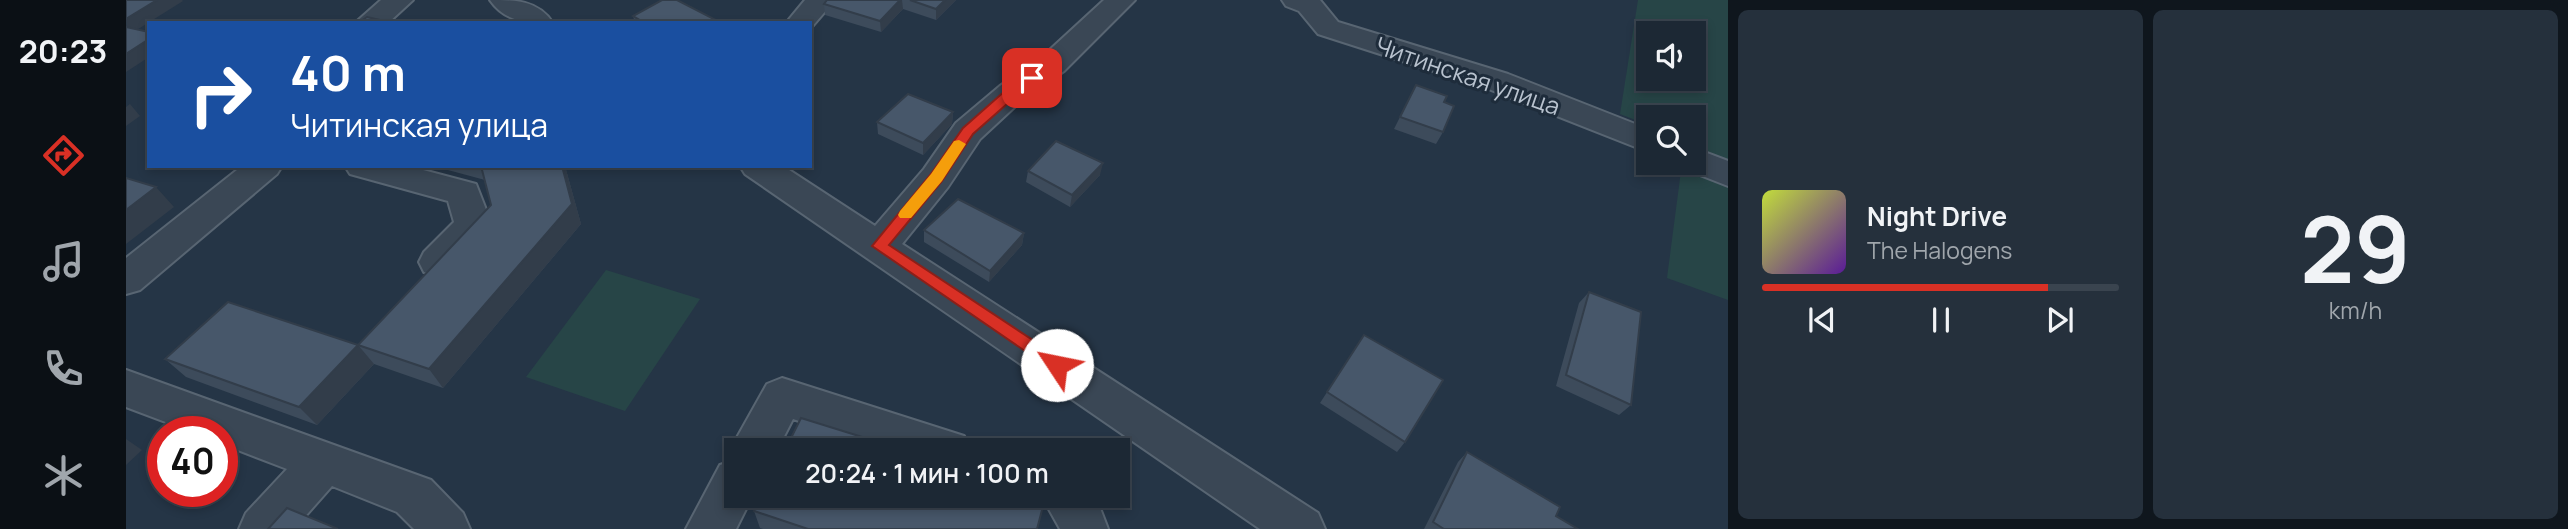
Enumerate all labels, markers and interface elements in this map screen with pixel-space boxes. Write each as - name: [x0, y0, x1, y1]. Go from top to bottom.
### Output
- map controls: [1636, 21, 1706, 175]
- button: sound: [1636, 21, 1706, 91]
- street label: Читинская улица: [1371, 28, 1565, 122]
- text: 20:23: [19, 29, 107, 73]
- text: 40 m: [290, 39, 406, 106]
- pin: [1002, 48, 1062, 108]
- icon: right: [175, 49, 266, 140]
- icon: arrive: [1013, 59, 1051, 97]
- text: Читинская улица: [290, 103, 548, 147]
- button: search: [1636, 105, 1706, 175]
- icon: directions: [39, 131, 88, 180]
- text: 29: [2300, 186, 2411, 310]
- text: Night Drive: [1867, 198, 2007, 234]
- text: The Halogens: [1867, 234, 2012, 266]
- icon: music: [39, 237, 88, 286]
- text: km/h: [2329, 294, 2382, 326]
- icon: previous: [1803, 301, 1841, 339]
- icon: pause: [1922, 301, 1960, 339]
- icon: next: [2041, 301, 2079, 339]
- position arrow: [1020, 328, 1094, 402]
- icon: phone: [39, 344, 88, 393]
- speed limit sign: 40: [147, 416, 238, 507]
- icon: climate: [39, 451, 88, 500]
- text: 20:24 · 1 мин · 100 m: [805, 455, 1049, 491]

